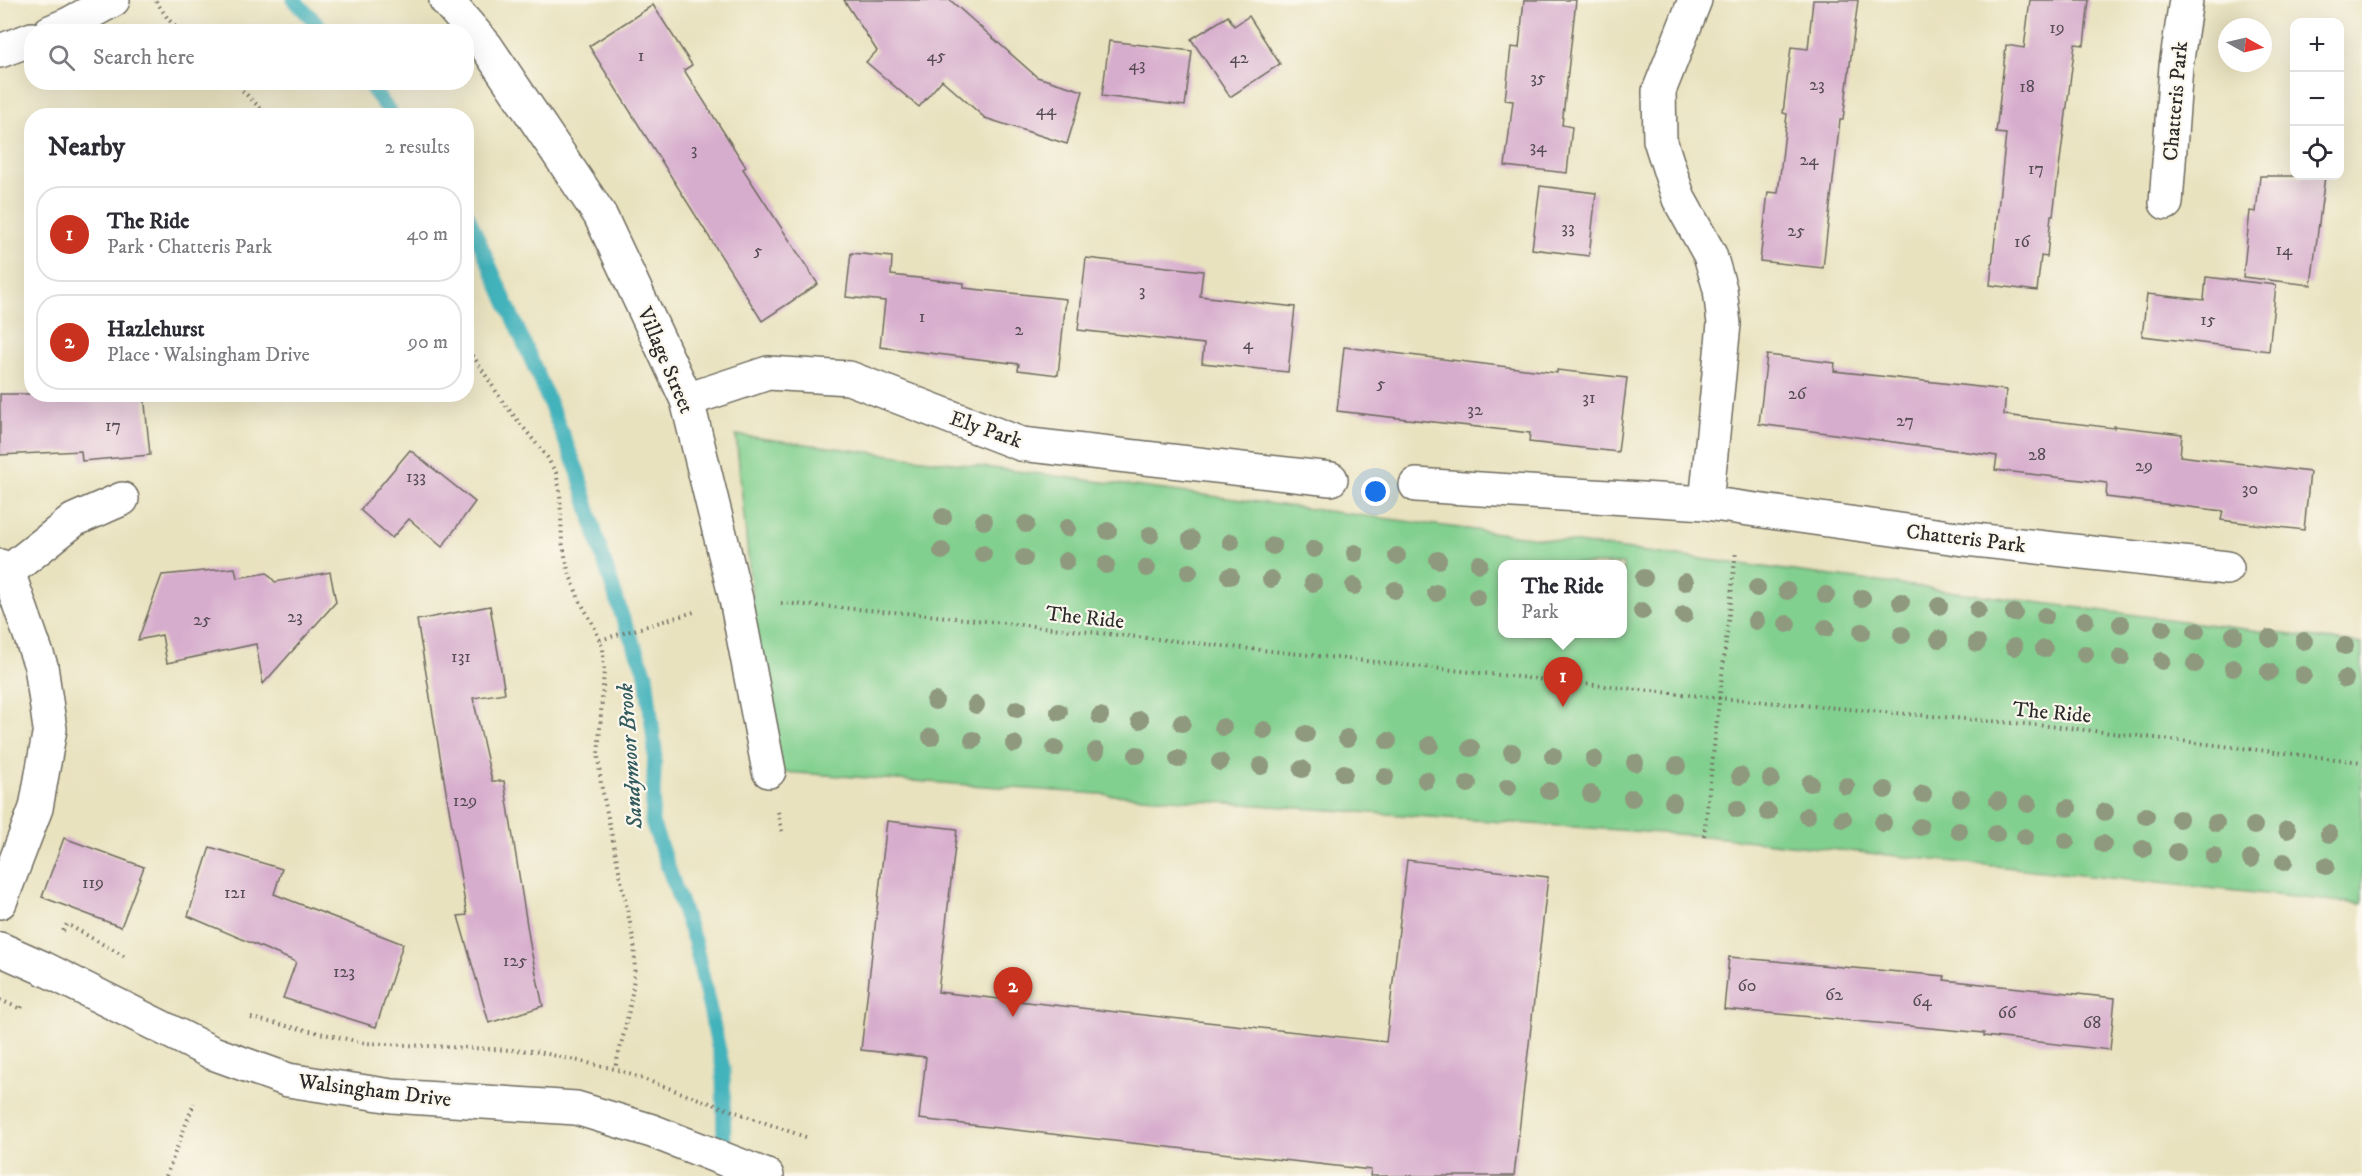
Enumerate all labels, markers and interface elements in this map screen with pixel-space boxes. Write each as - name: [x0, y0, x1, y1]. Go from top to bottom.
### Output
- house number: 19: [2049, 17, 2065, 39]
- north arrow: [2218, 18, 2272, 72]
- map controls: [2290, 18, 2344, 180]
- button: +: [2290, 18, 2344, 72]
- search box: [24, 24, 474, 90]
- street label: Chatteris Park: [2158, 40, 2194, 162]
- icon: search: [45, 41, 78, 74]
- text: Search here: [93, 44, 195, 71]
- house number: 1: [638, 45, 644, 67]
- house number: 45: [926, 45, 946, 67]
- house number: 42: [1229, 47, 1249, 69]
- house number: 43: [1128, 54, 1146, 76]
- house number: 35: [1530, 67, 1546, 89]
- button: −: [2290, 72, 2344, 126]
- house number: 23: [1809, 74, 1825, 96]
- house number: 18: [2019, 76, 2035, 98]
- house number: 44: [1036, 99, 1057, 121]
- button: locate: [2290, 126, 2344, 180]
- text: Nearby: [48, 131, 125, 164]
- text: 2 results: [385, 135, 450, 160]
- house number: 34: [1529, 136, 1547, 158]
- house number: 3: [691, 139, 697, 161]
- house number: 24: [1799, 149, 1819, 171]
- house number: 17: [2028, 158, 2044, 180]
- text: The Ride: [107, 208, 189, 235]
- house number: 33: [1561, 217, 1575, 239]
- house number: 25: [1787, 220, 1805, 242]
- text: 1: [66, 222, 73, 247]
- text: 40 m: [406, 222, 448, 247]
- house number: 16: [2014, 231, 2031, 253]
- text: Park · Chatteris Park: [107, 235, 272, 260]
- house number: 14: [2276, 239, 2293, 261]
- house number: 5: [754, 240, 763, 262]
- house number: 3: [1139, 280, 1145, 302]
- street label: Village Street: [631, 302, 699, 418]
- house number: 1: [919, 306, 925, 328]
- house number: 15: [2200, 309, 2216, 331]
- text: Hazlehurst: [107, 316, 205, 343]
- house number: 2: [1015, 319, 1024, 341]
- text: 2: [65, 330, 74, 355]
- text: 90 m: [408, 330, 448, 355]
- house number: 4: [1243, 333, 1254, 355]
- text: Place · Walsingham Drive: [107, 343, 310, 368]
- house number: 5: [1377, 373, 1386, 395]
- house number: 26: [1788, 383, 1807, 405]
- house number: 31: [1582, 387, 1596, 409]
- house number: 32: [1467, 399, 1483, 421]
- street label: Ely Park: [946, 406, 1026, 455]
- house number: 27: [1896, 410, 1914, 432]
- house number: 17: [105, 415, 121, 437]
- house number: 28: [2028, 444, 2046, 466]
- house number: 29: [2135, 455, 2153, 477]
- house number: 133: [406, 466, 426, 488]
- your location: [1361, 477, 1390, 506]
- house number: 30: [2242, 478, 2258, 500]
- street label: Chatteris Park: [1905, 519, 2028, 559]
- popup: [1498, 560, 1627, 638]
- text: The Ride: [1521, 573, 1604, 600]
- text: Park: [1521, 600, 1559, 625]
- street label: The Ride: [1044, 601, 1126, 635]
- house number: 23: [287, 606, 303, 628]
- house number: 25: [193, 609, 211, 631]
- house number: 131: [451, 646, 471, 668]
- pin: 1: [1544, 658, 1582, 707]
- water label: Sandymoor Brook: [612, 681, 649, 831]
- street label: The Ride: [2012, 697, 2093, 729]
- house number: 129: [453, 790, 477, 812]
- house number: 119: [82, 872, 104, 894]
- house number: 121: [224, 882, 246, 904]
- house number: 125: [503, 950, 527, 972]
- house number: 123: [333, 961, 355, 983]
- pin: 2: [994, 968, 1032, 1017]
- house number: 60: [1737, 975, 1757, 997]
- house number: 62: [1825, 984, 1843, 1006]
- house number: 64: [1912, 990, 1933, 1012]
- house number: 66: [1998, 1002, 2017, 1024]
- house number: 68: [2083, 1012, 2101, 1034]
- street label: Walsingham Drive: [296, 1069, 453, 1113]

